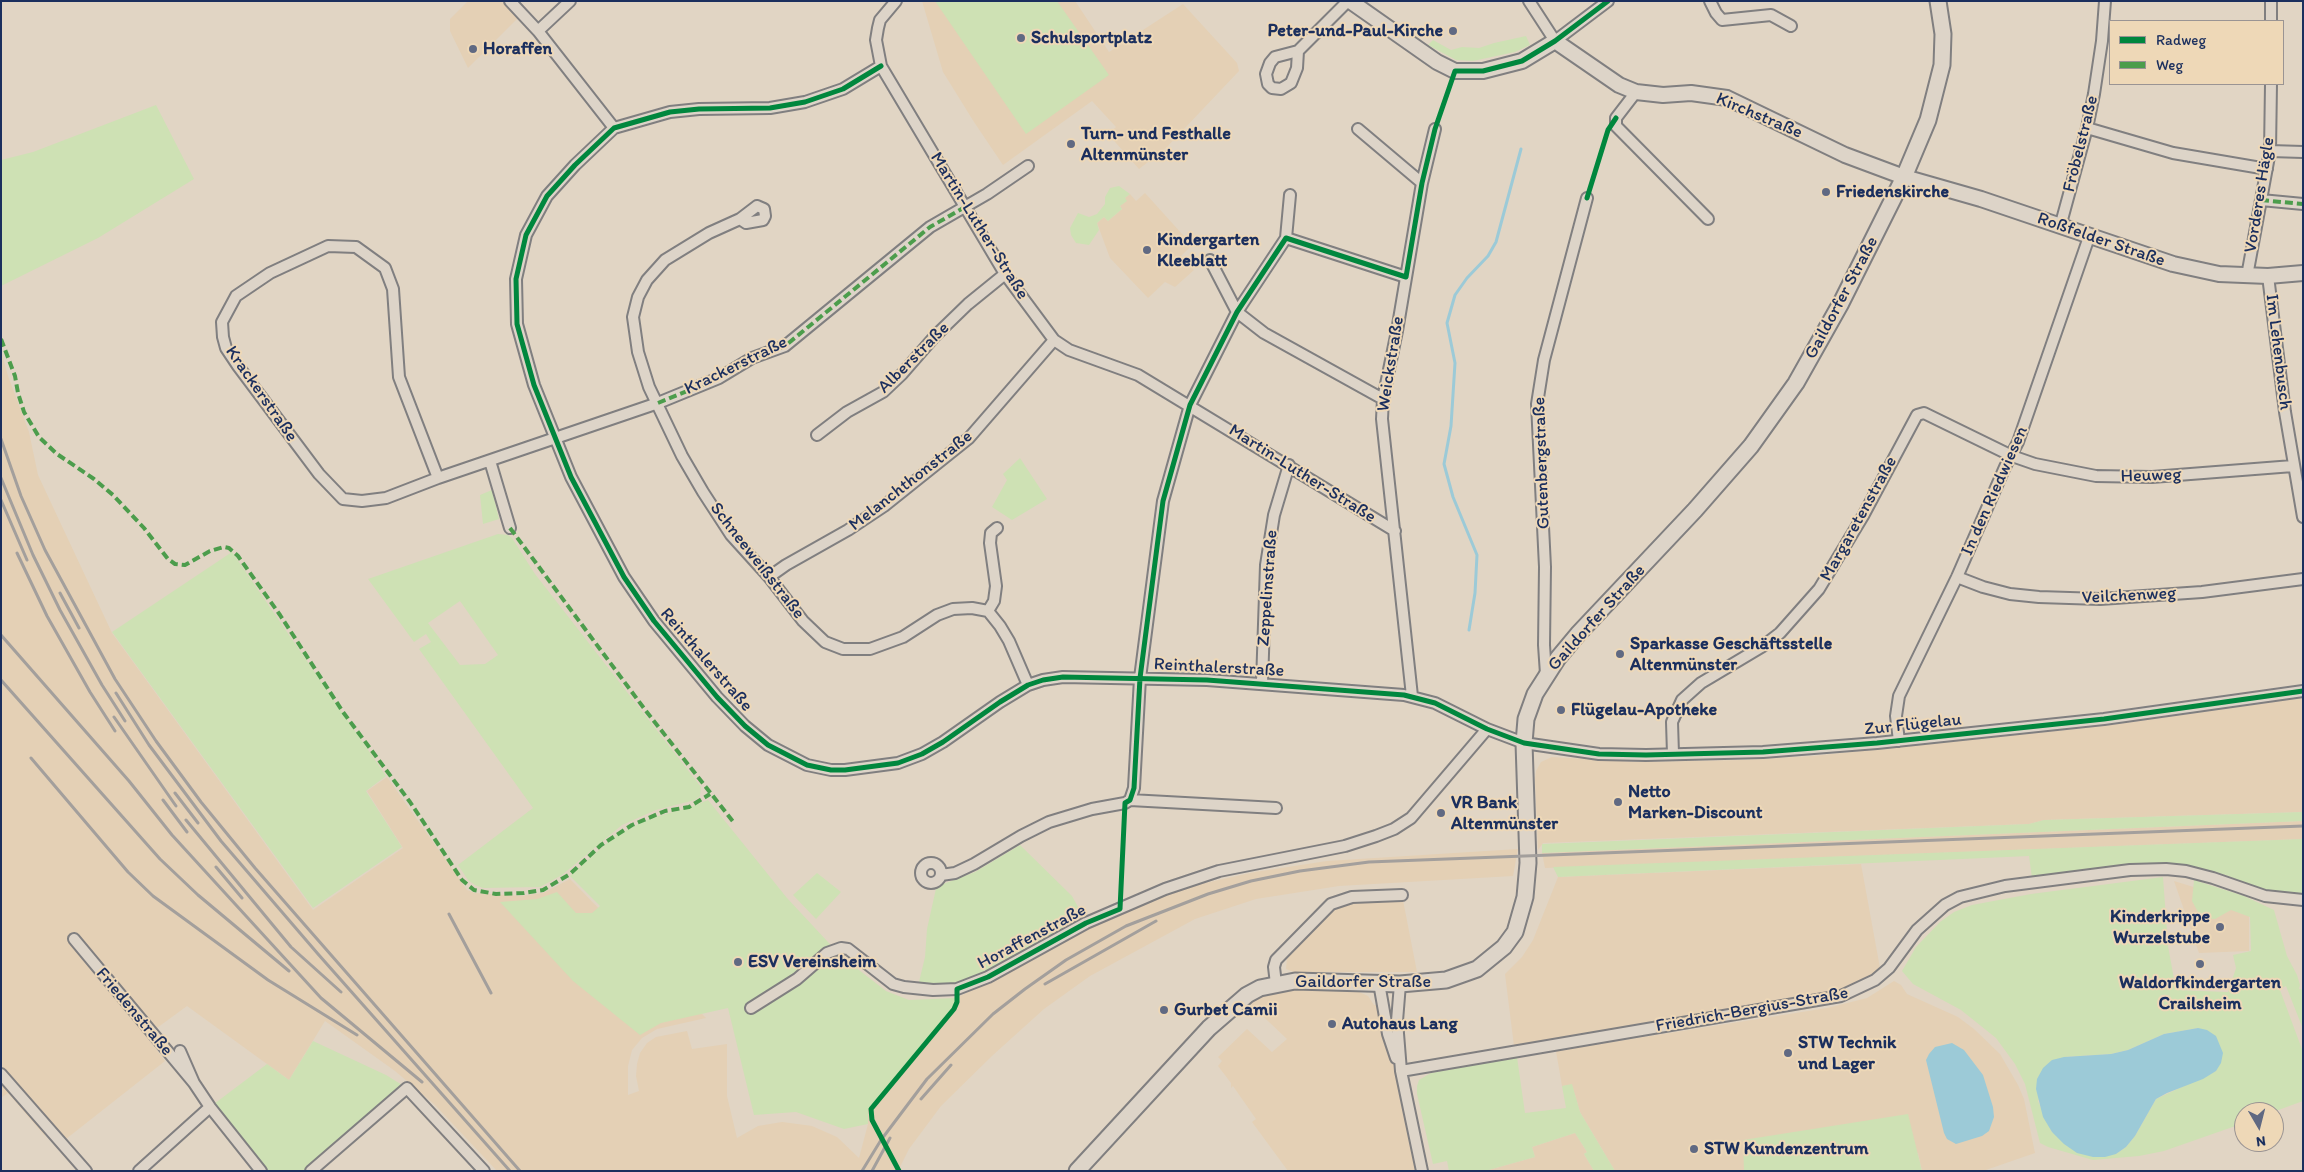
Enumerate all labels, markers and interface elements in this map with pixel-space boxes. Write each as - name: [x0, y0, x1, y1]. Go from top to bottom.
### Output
- place label: Peter-und-Paul-Kirche: [1268, 20, 1443, 42]
- legend: [2109, 20, 2284, 85]
- marker: Peter-und-Paul-Kirche: [1447, 25, 1459, 37]
- place label: Schulsportplatz: [1031, 27, 1152, 49]
- text: Radweg: [2156, 31, 2206, 49]
- marker: Schulsportplatz: [1015, 32, 1027, 44]
- place label: Horaffen: [483, 38, 552, 60]
- marker: Horaffen: [467, 43, 479, 55]
- text: Weg: [2156, 56, 2183, 74]
- street label: Kirchstraße: [1712, 88, 1806, 144]
- street label: Fröbelstraße: [2059, 93, 2103, 195]
- place label: Turn- und Festhalle Altenmünster: [1081, 123, 1231, 166]
- street label: Vorderes Hägle: [2240, 136, 2280, 254]
- marker: Turn- und Festhalle Altenmünster: [1065, 138, 1077, 150]
- street label: Martin-Luther-Straße: [925, 148, 1033, 304]
- place label: Friedenskirche: [1836, 181, 1949, 203]
- marker: Friedenskirche: [1820, 186, 1832, 198]
- street label: Roßfelder Straße: [2034, 208, 2168, 272]
- place label: Kindergarten Kleeblatt: [1157, 229, 1259, 272]
- street label: Gaildorfer Straße: [1801, 233, 1883, 363]
- marker: Kindergarten Kleeblatt: [1141, 244, 1153, 256]
- street label: Im Lehenbusch: [2260, 293, 2296, 411]
- street label: Weickstraße: [1373, 315, 1409, 413]
- street label: Alberstraße: [874, 318, 954, 398]
- street label: Krackerstraße: [681, 332, 791, 400]
- street label: Krackerstraße: [220, 342, 302, 446]
- street label: Gutenbergstraße: [1529, 397, 1555, 529]
- street label: Martin-Luther-Straße: [1224, 420, 1380, 528]
- street label: In den Riedwiesen: [1957, 423, 2033, 559]
- street label: Melanchthonstraße: [845, 426, 977, 536]
- street label: Margaretenstraße: [1816, 453, 1902, 585]
- street label: Heuweg: [2120, 464, 2182, 488]
- street label: Schneeweißstraße: [705, 498, 809, 624]
- street label: Zeppelinstraße: [1253, 529, 1283, 647]
- street label: Gaildorfer Straße: [1544, 560, 1650, 676]
- street label: Veilchenweg: [2081, 583, 2177, 609]
- street label: Reinthalerstraße: [655, 604, 757, 716]
- place label: Sparkasse Geschäftsstelle Altenmünster: [1630, 633, 1832, 676]
- marker: Sparkasse Geschäftsstelle Altenmünster: [1614, 648, 1626, 660]
- street label: Reinthalerstraße: [1153, 654, 1285, 682]
- place label: Flügelau-Apotheke: [1571, 699, 1717, 721]
- marker: Flügelau-Apotheke: [1555, 704, 1567, 716]
- street label: Zur Flügelau: [1863, 709, 1963, 741]
- place label: Netto Marken-Discount: [1628, 781, 1763, 824]
- place label: VR Bank Altenmünster: [1451, 792, 1558, 834]
- marker: Netto Marken-Discount: [1612, 796, 1624, 808]
- marker: VR Bank Altenmünster: [1435, 807, 1447, 819]
- street label: Horaffenstraße: [974, 899, 1090, 975]
- place label: Kinderkrippe Wurzelstube: [2110, 906, 2210, 949]
- marker: Kinderkrippe Wurzelstube: [2214, 921, 2226, 933]
- place label: ESV Vereinsheim: [748, 951, 876, 973]
- marker: ESV Vereinsheim: [732, 956, 744, 968]
- marker: Waldorfkindergarten Crailsheim: [2194, 958, 2206, 970]
- street label: Friedenstraße: [91, 963, 177, 1061]
- street label: Gaildorfer Straße: [1295, 971, 1431, 993]
- place label: Waldorfkindergarten Crailsheim: [2119, 972, 2281, 1014]
- street label: Friedrich-Bergius-Straße: [1654, 982, 1850, 1038]
- place label: Gurbet Camii: [1174, 999, 1278, 1021]
- marker: Gurbet Camii: [1158, 1004, 1170, 1016]
- place label: Autohaus Lang: [1342, 1013, 1458, 1035]
- marker: Autohaus Lang: [1326, 1018, 1338, 1030]
- place label: STW Technik und Lager: [1798, 1032, 1896, 1074]
- marker: STW Technik und Lager: [1782, 1047, 1794, 1059]
- north arrow: [2234, 1102, 2284, 1152]
- text: N: [2255, 1132, 2267, 1150]
- place label: STW Kundenzentrum: [1704, 1138, 1868, 1160]
- marker: STW Kundenzentrum: [1688, 1143, 1700, 1155]

